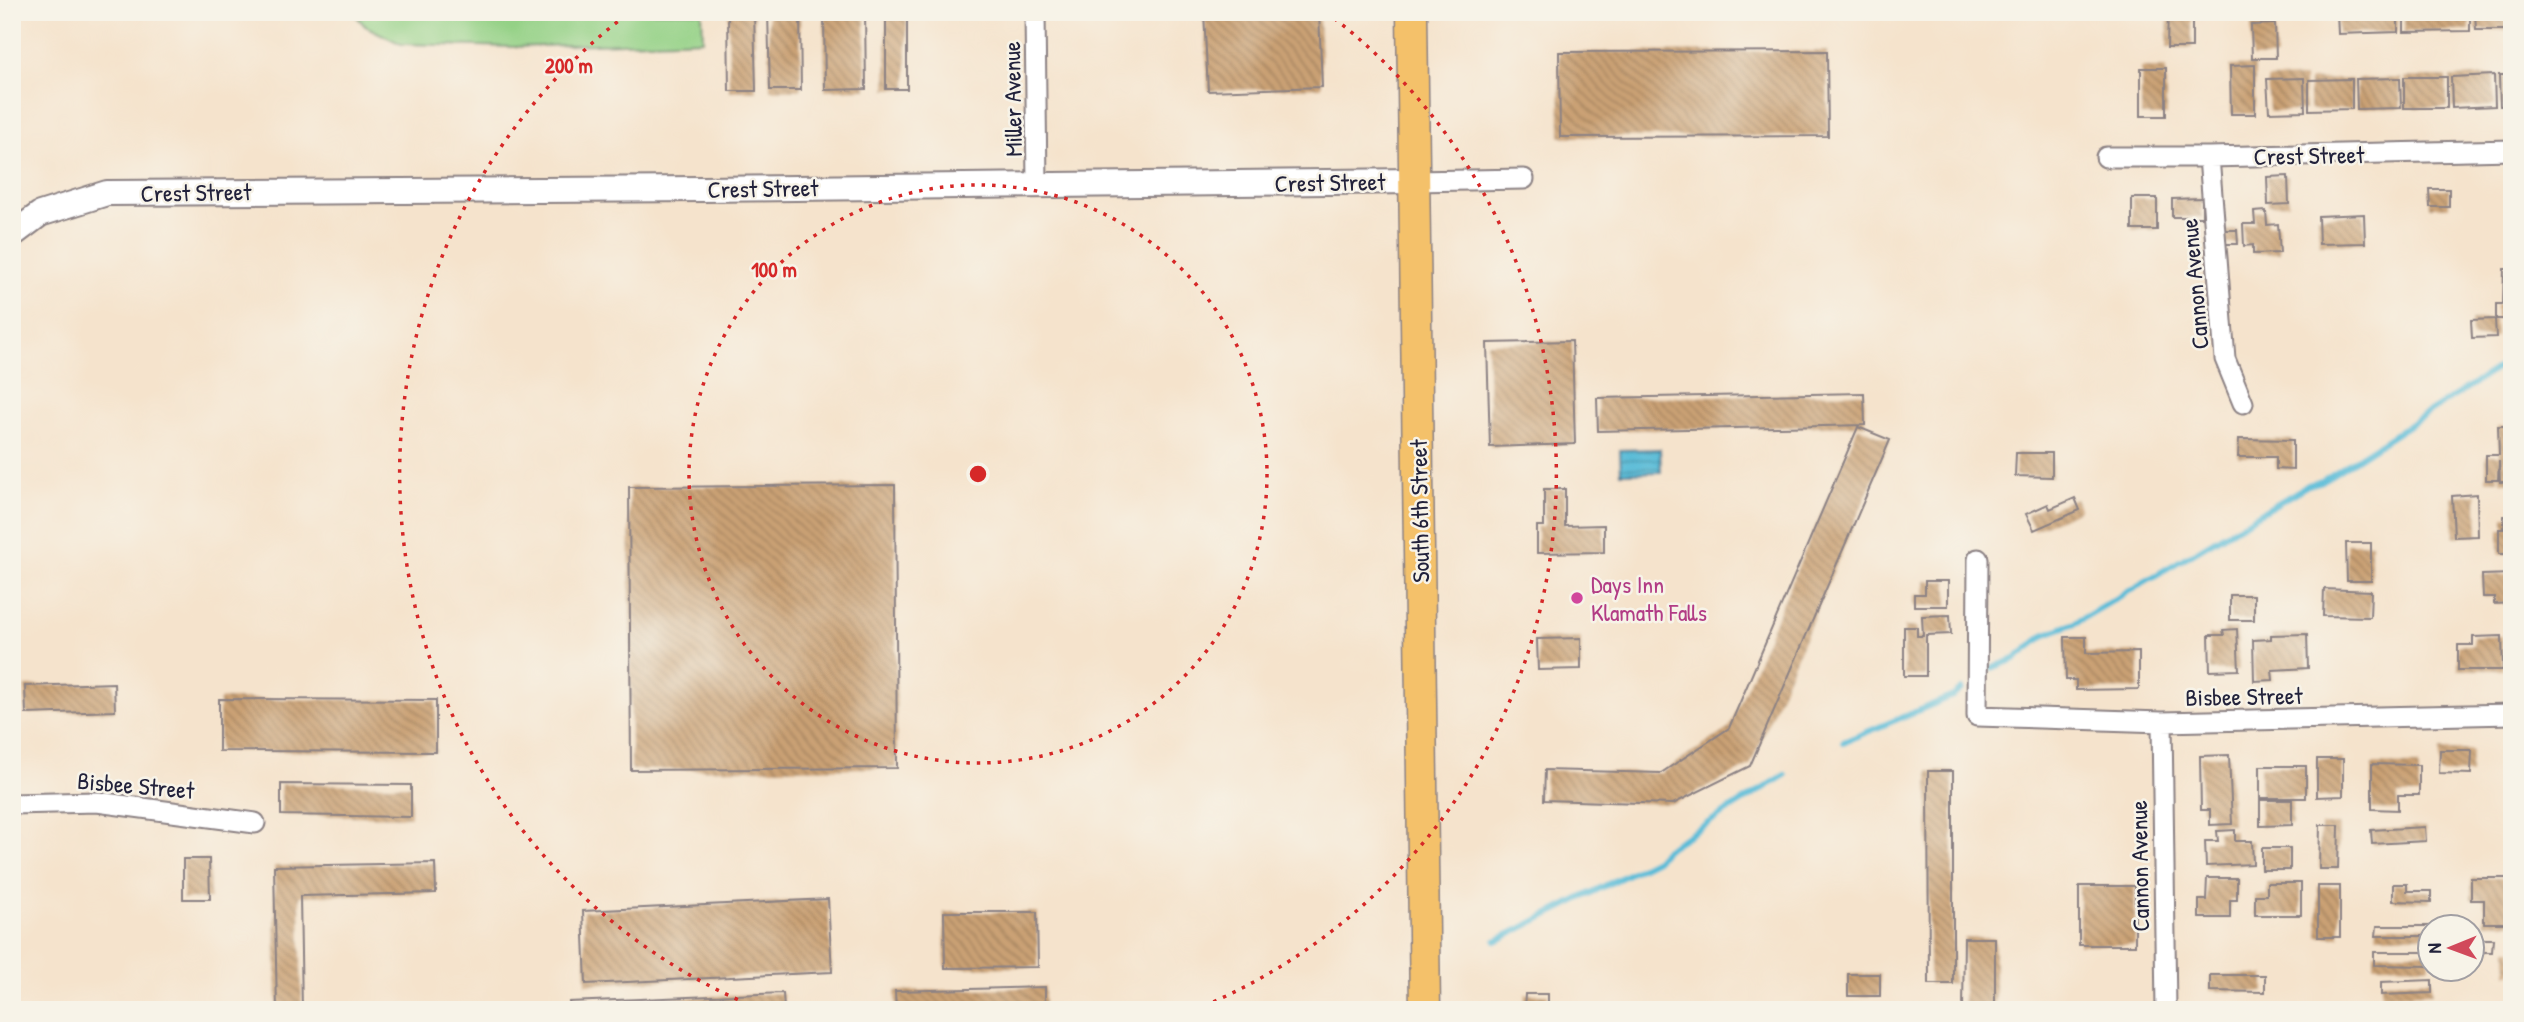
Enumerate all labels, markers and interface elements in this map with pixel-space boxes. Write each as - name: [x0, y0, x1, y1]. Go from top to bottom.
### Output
- street label: Miller Avenue: [995, 41, 1029, 157]
- text: 200 m: [545, 51, 593, 80]
- street label: Crest Street: [2253, 138, 2365, 172]
- street label: Crest Street: [1274, 165, 1386, 199]
- street label: Crest Street: [707, 171, 819, 205]
- street label: Crest Street: [140, 175, 252, 209]
- street label: Cannon Avenue: [2172, 217, 2216, 351]
- text: 100 m: [751, 255, 797, 284]
- street label: South 6th Street: [1402, 438, 1436, 583]
- centre of rings: [966, 462, 990, 486]
- place label: Days Inn Klamath Falls: [1591, 568, 1707, 628]
- marker: Days Inn Klamath Falls: [1569, 590, 1585, 606]
- street label: Bisbee Street: [2185, 679, 2304, 713]
- street label: Bisbee Street: [76, 764, 196, 806]
- street label: Cannon Avenue: [2122, 800, 2156, 932]
- north arrow: [2416, 914, 2486, 984]
- text: N: [2421, 943, 2447, 954]

